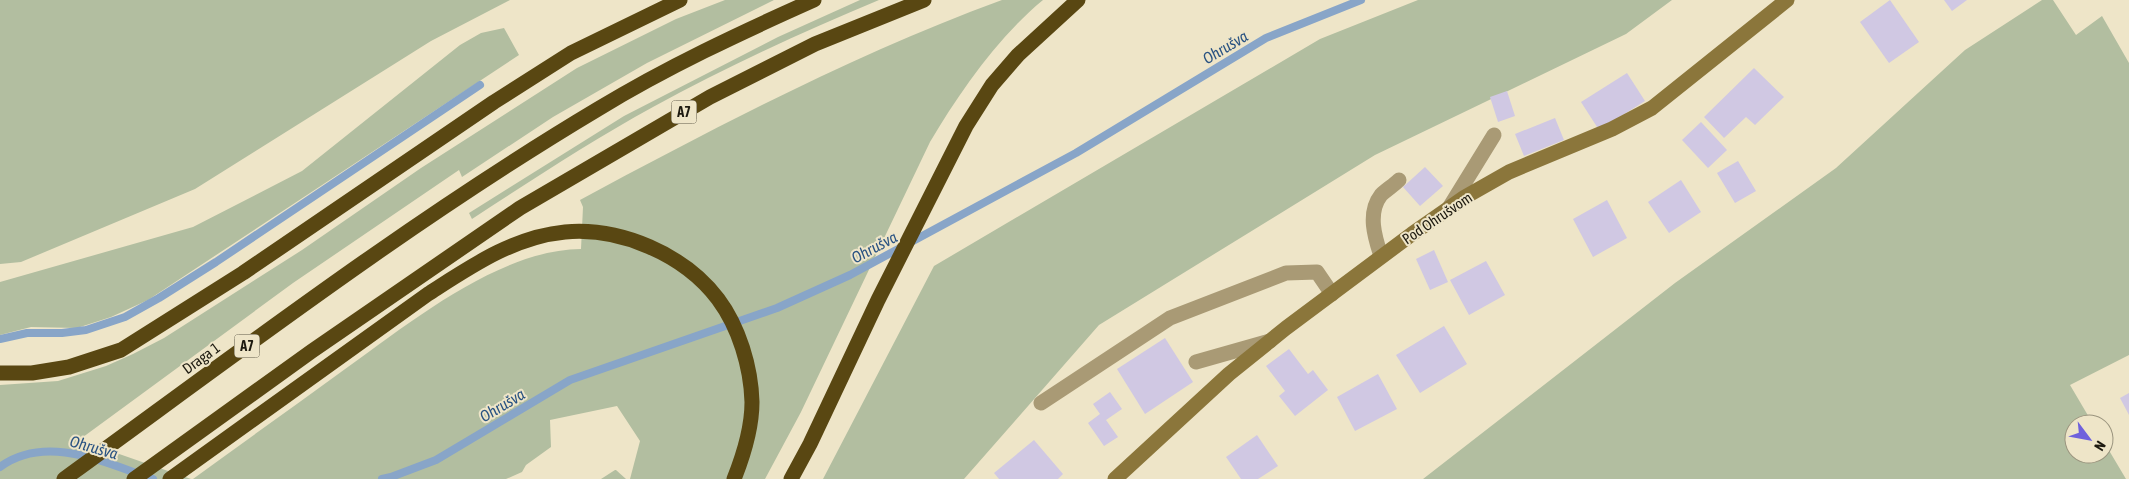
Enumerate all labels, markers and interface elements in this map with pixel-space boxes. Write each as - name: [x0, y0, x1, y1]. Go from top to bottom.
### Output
- water label: Ohrušva: [1199, 26, 1251, 67]
- road number: A7: [672, 100, 696, 124]
- street label: Pod Ohrušvom: [1399, 189, 1475, 247]
- water label: Ohrušva: [848, 227, 900, 266]
- road number: A7: [234, 334, 260, 358]
- street label: Draga 1: [179, 339, 223, 377]
- water label: Ohrušva: [476, 384, 528, 425]
- north arrow: [2064, 414, 2114, 464]
- water label: Ohrušva: [68, 432, 121, 463]
- text: N: [2091, 438, 2109, 454]

